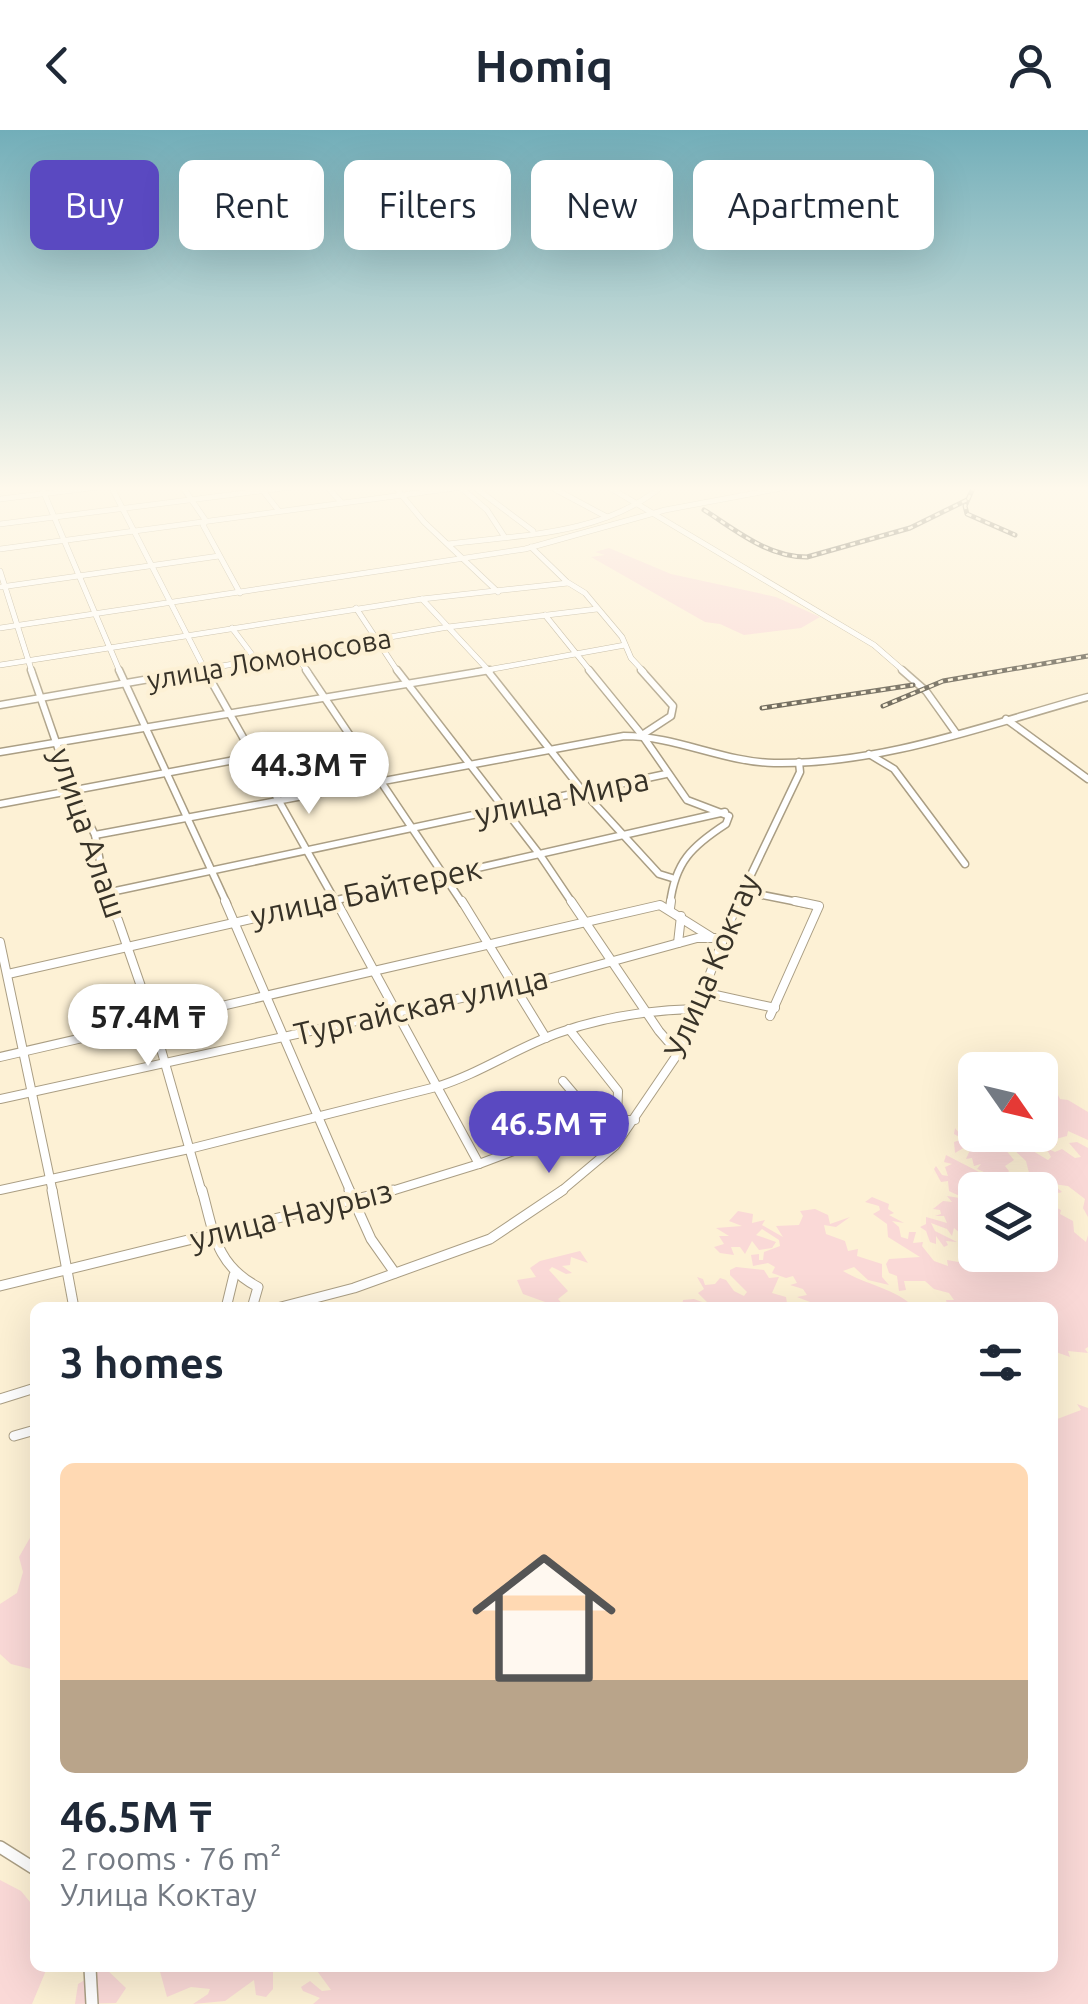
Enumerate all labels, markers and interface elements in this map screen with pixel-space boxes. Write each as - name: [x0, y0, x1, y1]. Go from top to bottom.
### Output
- icon: back: [30, 38, 85, 93]
- icon: person: [1003, 38, 1058, 93]
- text: Homiq: [475, 40, 613, 91]
- chip: Buy: [30, 160, 159, 250]
- chip: Rent: [179, 160, 324, 250]
- chip: Filters: [344, 160, 511, 250]
- chip: New: [531, 160, 673, 250]
- chip: Apartment: [693, 160, 934, 250]
- street label: улица Ломоносова: [144, 622, 393, 695]
- pin: 44.3M ₸: [217, 732, 401, 817]
- street label: улица Алаш: [43, 743, 135, 922]
- text: 44.3M ₸: [251, 746, 367, 782]
- street label: улица Мира: [472, 760, 652, 832]
- street label: улица Байтерек: [247, 849, 484, 933]
- street label: Улица Коктау: [656, 868, 766, 1063]
- street label: Тургайская улица: [290, 958, 551, 1052]
- pin: 57.4M ₸: [56, 984, 240, 1069]
- text: 57.4M ₸: [90, 998, 206, 1034]
- north arrow: [958, 1052, 1058, 1152]
- map controls: [958, 1052, 1058, 1272]
- pin: 46.5M ₸: [457, 1091, 641, 1176]
- text: 46.5M ₸: [491, 1105, 607, 1141]
- street label: улица Наурыз: [186, 1172, 396, 1257]
- button: layers: [958, 1172, 1058, 1272]
- icon: filters: [973, 1335, 1028, 1390]
- text: 3 homes: [60, 1339, 224, 1386]
- icon: home: [454, 1528, 634, 1708]
- text: 46.5M ₸: [60, 1793, 212, 1840]
- text: 2 rooms · 76 m²: [60, 1840, 281, 1876]
- text: Улица Коктау: [60, 1876, 257, 1912]

